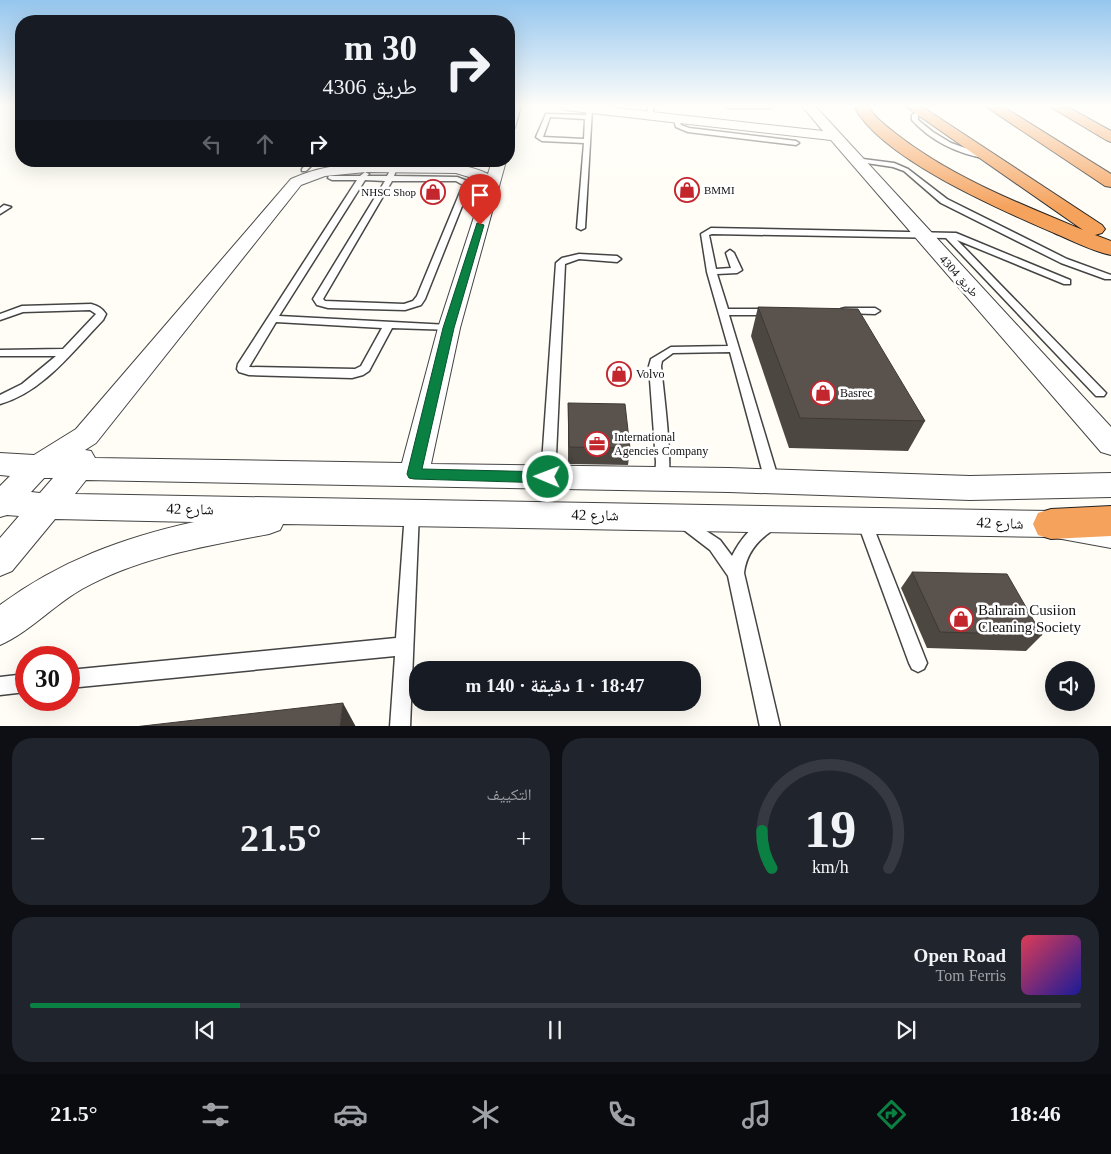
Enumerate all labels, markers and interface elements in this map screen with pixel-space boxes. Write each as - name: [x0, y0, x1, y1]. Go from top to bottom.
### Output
- text: 30 m: [344, 29, 417, 68]
- icon: right: [435, 35, 500, 100]
- text: طريق 4306: [322, 74, 417, 99]
- icon: left: [198, 130, 226, 158]
- icon: ahead: [251, 130, 279, 158]
- icon: right: [304, 130, 332, 158]
- pin: [459, 174, 501, 225]
- shop icon: BMMI: [674, 177, 700, 203]
- shop icon: NHSC Shop: [420, 179, 446, 205]
- icon: arrive: [466, 181, 494, 209]
- place label: BMMI: [704, 184, 735, 196]
- place label: NHSC Shop: [361, 186, 416, 198]
- street label: طريق 4304: [936, 252, 982, 300]
- shop icon: Volvo: [606, 361, 632, 387]
- place label: Volvo: [636, 367, 664, 381]
- shop icon: Basrec: [810, 380, 836, 406]
- place label: Basrec: [840, 386, 873, 400]
- place label: International Agencies Company: [614, 430, 708, 458]
- office icon: International Agencies Company: [584, 431, 610, 457]
- position arrow: [521, 450, 573, 502]
- street label: شارع 42: [166, 501, 214, 519]
- street label: شارع 42: [571, 507, 619, 525]
- street label: شارع 42: [976, 514, 1024, 534]
- place label: Bahrain Cusiion Cleaning Society: [978, 602, 1081, 635]
- shop icon: Bahrain Cusiion Cleaning Society: [948, 606, 974, 632]
- speed limit sign: 30: [15, 646, 80, 711]
- map controls: [1045, 661, 1095, 711]
- button: sound: [1045, 661, 1095, 711]
- text: 18:47 · 1 دقيقة · 140 m: [465, 675, 645, 696]
- text: التكييف: [487, 786, 532, 803]
- text: 19: [804, 801, 856, 858]
- text: 21.5°: [240, 817, 322, 859]
- text: −: [30, 823, 46, 854]
- text: +: [516, 823, 531, 854]
- text: km/h: [812, 857, 849, 877]
- text: Open Road: [914, 945, 1006, 966]
- text: Tom Ferris: [936, 967, 1006, 984]
- icon: previous: [191, 1016, 219, 1044]
- icon: pause: [541, 1016, 569, 1044]
- icon: next: [892, 1016, 920, 1044]
- icon: filters: [198, 1097, 233, 1132]
- icon: car: [333, 1097, 368, 1132]
- icon: climate: [468, 1097, 503, 1132]
- icon: phone: [604, 1097, 639, 1132]
- icon: music: [739, 1097, 774, 1132]
- icon: directions: [874, 1097, 909, 1132]
- text: 21.5°: [50, 1101, 98, 1126]
- text: 18:46: [1010, 1101, 1061, 1126]

